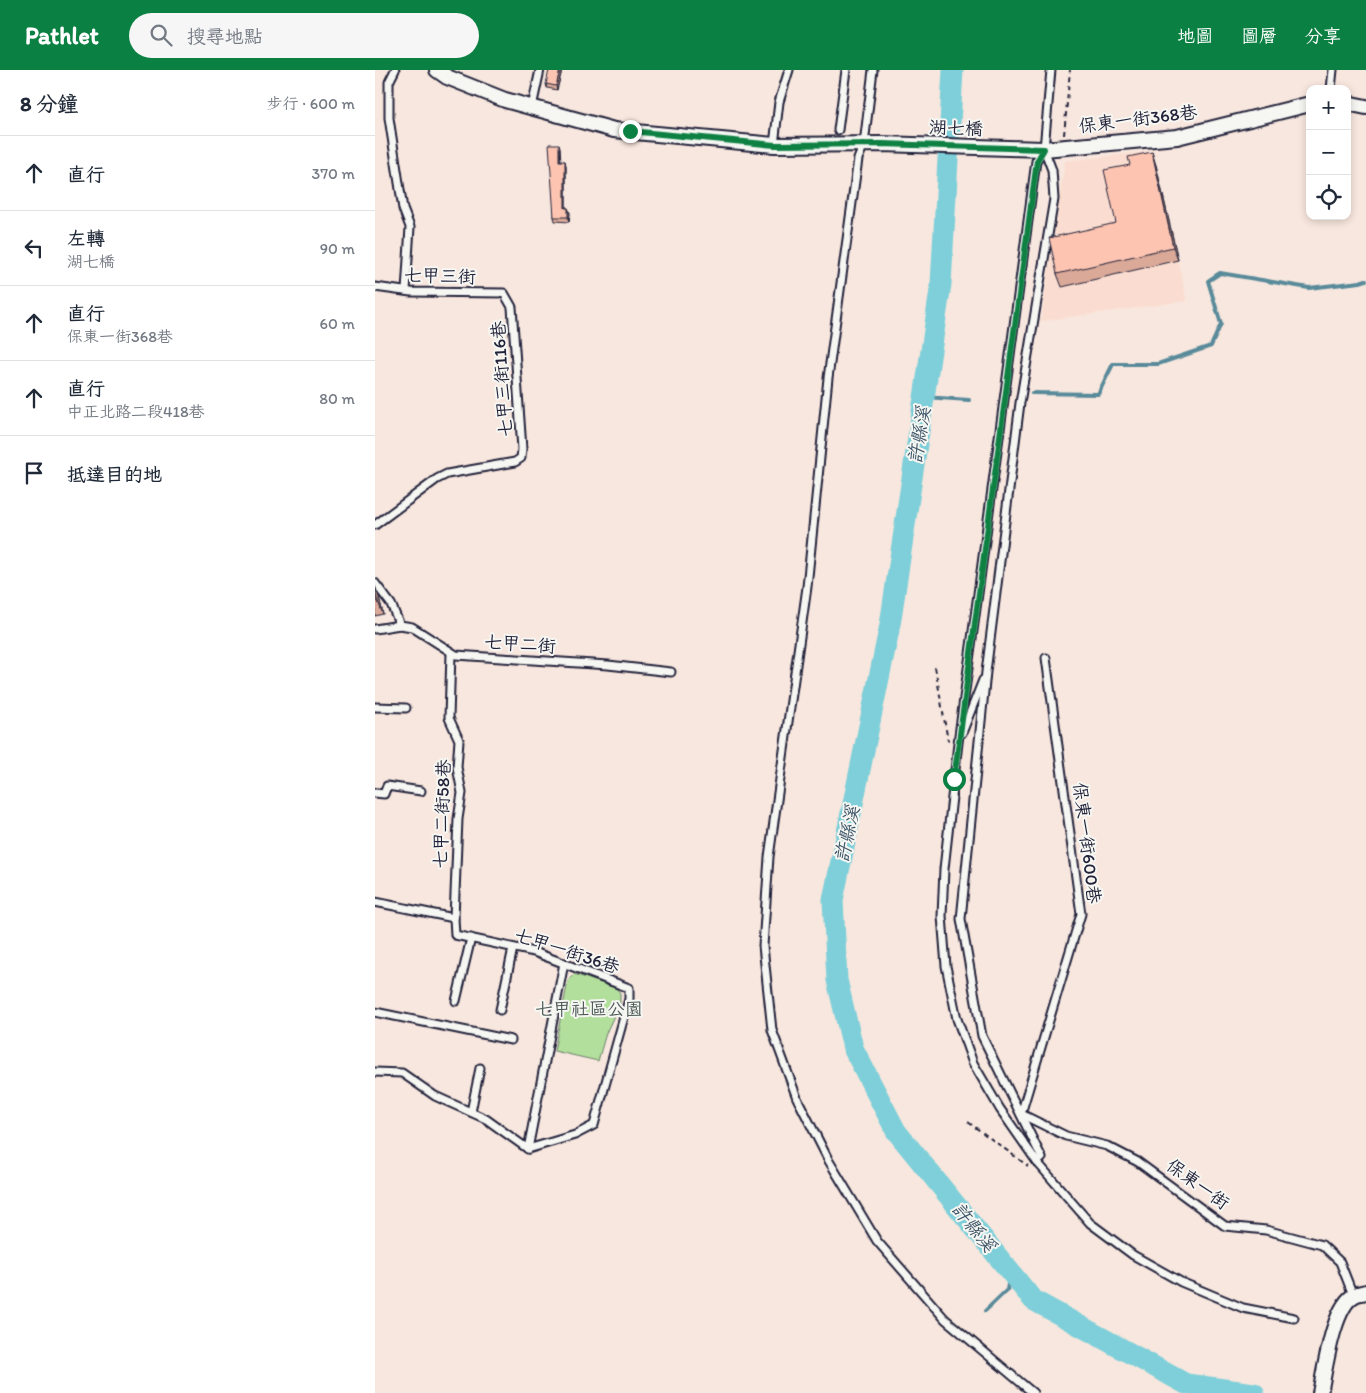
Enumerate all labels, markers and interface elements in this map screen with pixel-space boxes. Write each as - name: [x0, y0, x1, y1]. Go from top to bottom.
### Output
- search box: [129, 13, 479, 58]
- text: Pathlet: [25, 21, 99, 50]
- icon: search: [147, 21, 175, 49]
- text: 搜尋地點: [187, 25, 263, 48]
- text: 地圖: [1177, 25, 1213, 47]
- text: 圖層: [1241, 25, 1277, 47]
- text: 分享: [1305, 25, 1341, 47]
- map controls: [1306, 85, 1351, 220]
- button: +: [1306, 85, 1351, 130]
- text: 8 分鐘: [20, 91, 78, 116]
- text: 步行 · 600 m: [267, 94, 355, 113]
- street label: 保東一街368巷: [1078, 101, 1198, 137]
- street label: 湖七橋: [929, 116, 983, 140]
- route end: [619, 120, 642, 143]
- button: −: [1306, 130, 1351, 175]
- icon: ahead: [20, 159, 48, 187]
- text: 直行: [67, 163, 105, 186]
- text: 370 m: [311, 164, 355, 183]
- button: locate: [1306, 175, 1351, 220]
- text: 左轉: [67, 227, 105, 250]
- icon: left: [20, 234, 48, 262]
- text: 90 m: [320, 239, 355, 258]
- text: 湖七橋: [67, 252, 115, 271]
- street label: 七甲三街: [404, 264, 476, 288]
- text: 直行: [67, 302, 105, 325]
- icon: ahead: [20, 309, 48, 337]
- text: 60 m: [320, 314, 355, 333]
- street label: 七甲三街116巷: [487, 320, 517, 438]
- text: 保東一街368巷: [67, 327, 173, 346]
- text: 直行: [67, 377, 105, 400]
- icon: ahead: [20, 384, 48, 412]
- text: 80 m: [319, 389, 355, 408]
- text: 中正北路二段418巷: [67, 402, 205, 421]
- water label: 許縣溪: [903, 404, 935, 465]
- icon: arrive: [20, 459, 48, 487]
- text: 抵達目的地: [67, 463, 162, 486]
- street label: 七甲二街: [483, 631, 557, 657]
- street label: 七甲二街58巷: [429, 759, 455, 869]
- route start: [943, 768, 966, 791]
- street label: 保東一街600巷: [1069, 781, 1105, 905]
- water label: 許縣溪: [830, 803, 864, 864]
- street label: 七甲一街36巷: [512, 924, 622, 978]
- park label: 七甲社區公園: [535, 998, 643, 1020]
- street label: 保東一街: [1162, 1154, 1234, 1214]
- water label: 許縣溪: [947, 1198, 1001, 1257]

